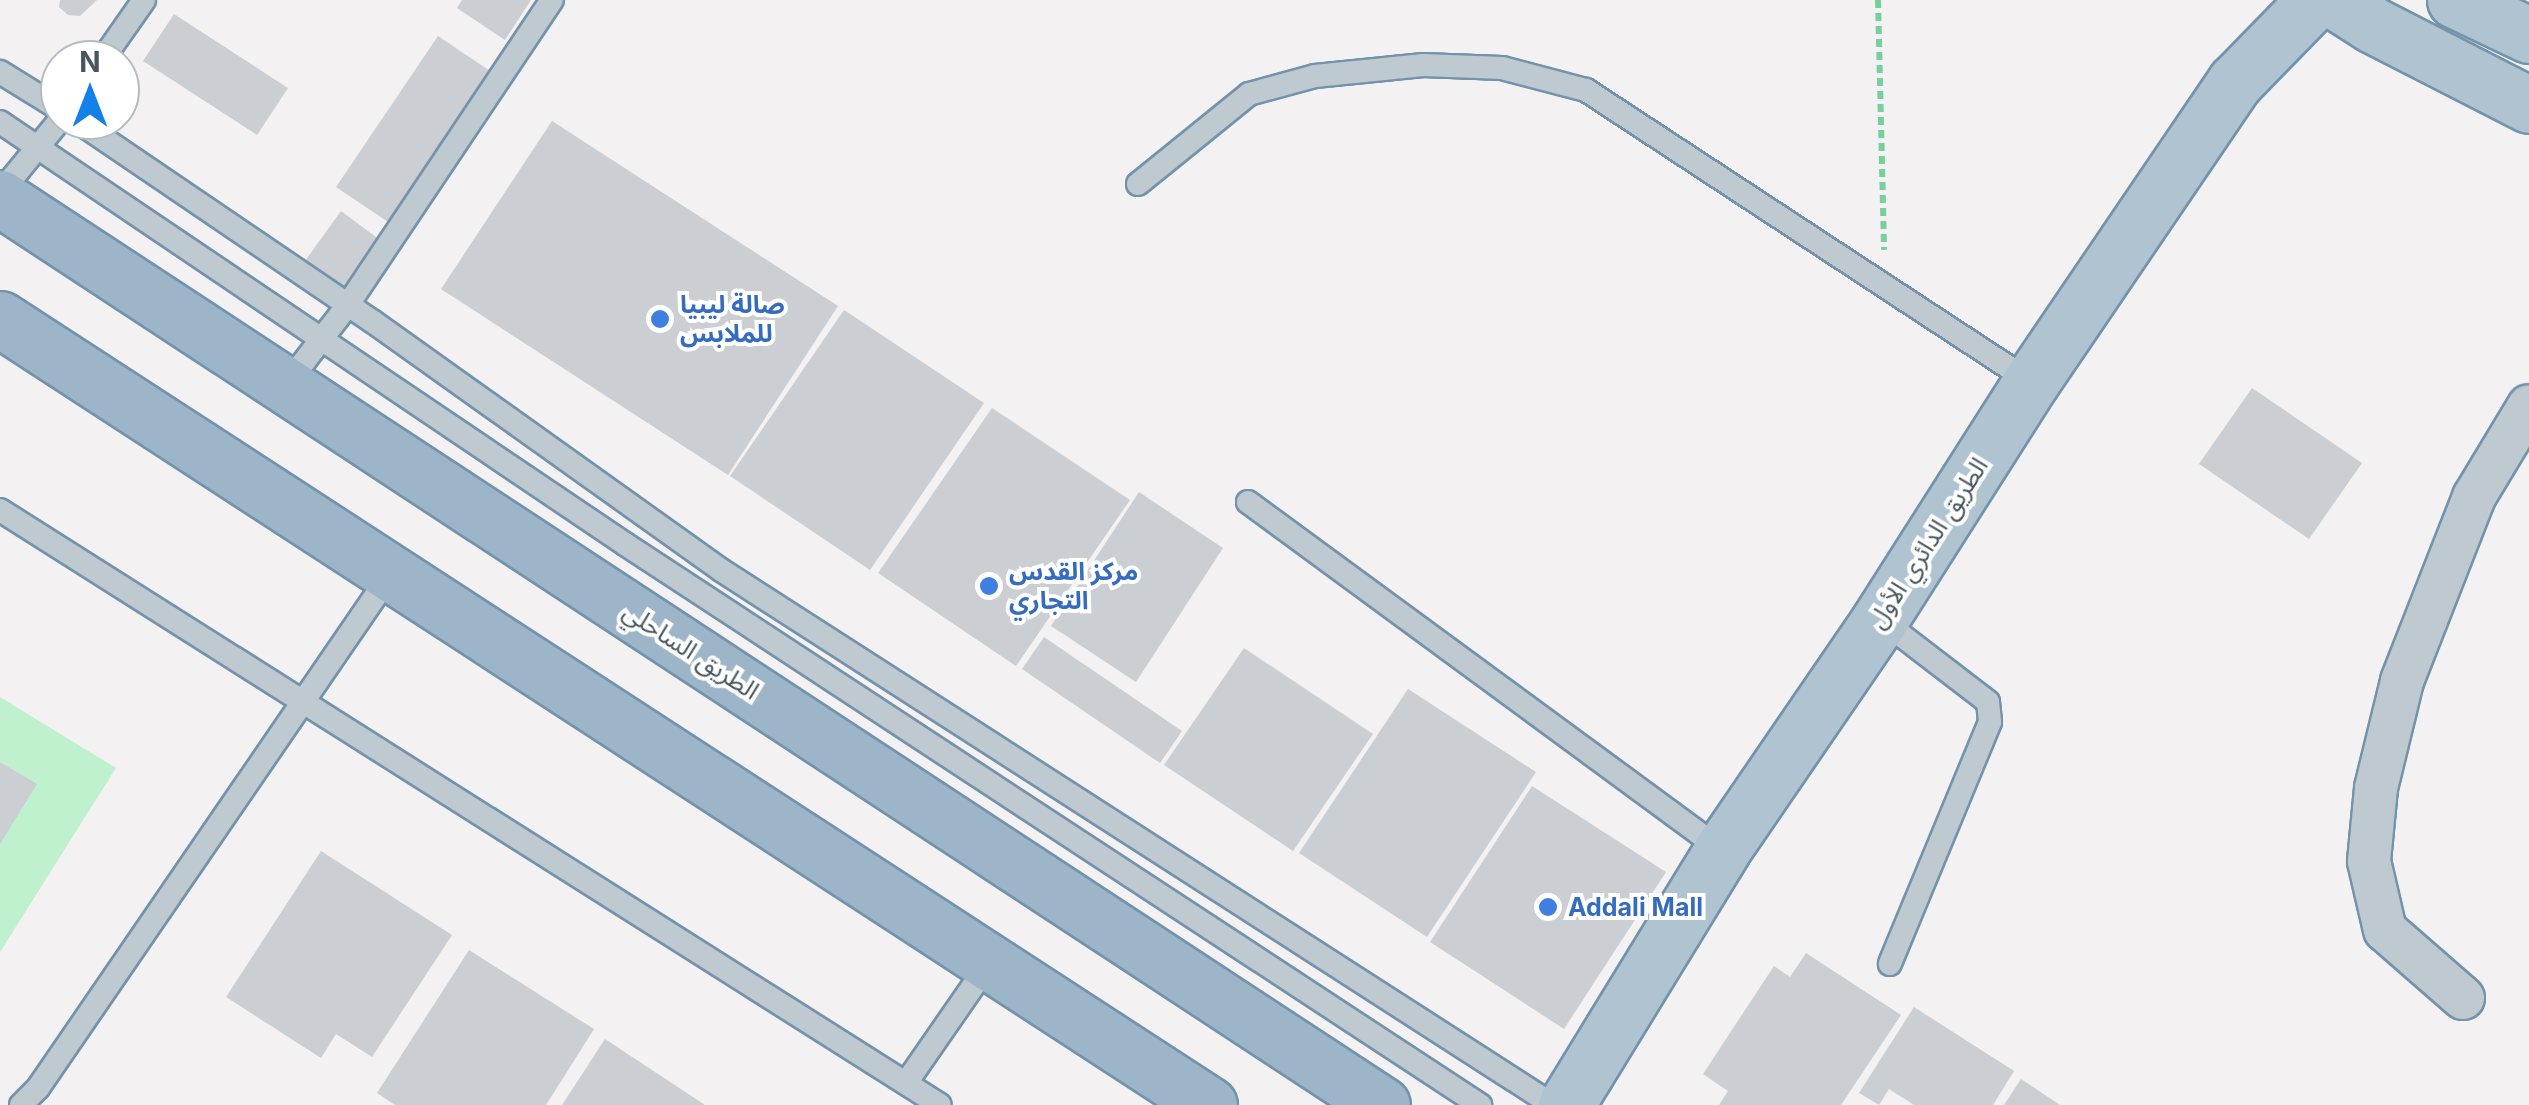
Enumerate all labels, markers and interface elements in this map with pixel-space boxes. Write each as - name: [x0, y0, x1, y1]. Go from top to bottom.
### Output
- north arrow: [40, 40, 140, 140]
- text: N: [79, 45, 101, 79]
- place label: صالة ليبيا للملابس: [680, 290, 785, 349]
- marker: صالة ليبيا للملابس: [649, 308, 671, 330]
- street label: الطريق الدائري الأول: [1862, 452, 1994, 634]
- place label: مركز القدس التجاري: [1009, 557, 1138, 616]
- marker: مركز القدس التجاري: [978, 575, 1000, 597]
- street label: الطريق الساحلي: [618, 596, 764, 706]
- place label: Addali Mall: [1568, 892, 1703, 922]
- marker: Addali Mall: [1537, 896, 1559, 918]

